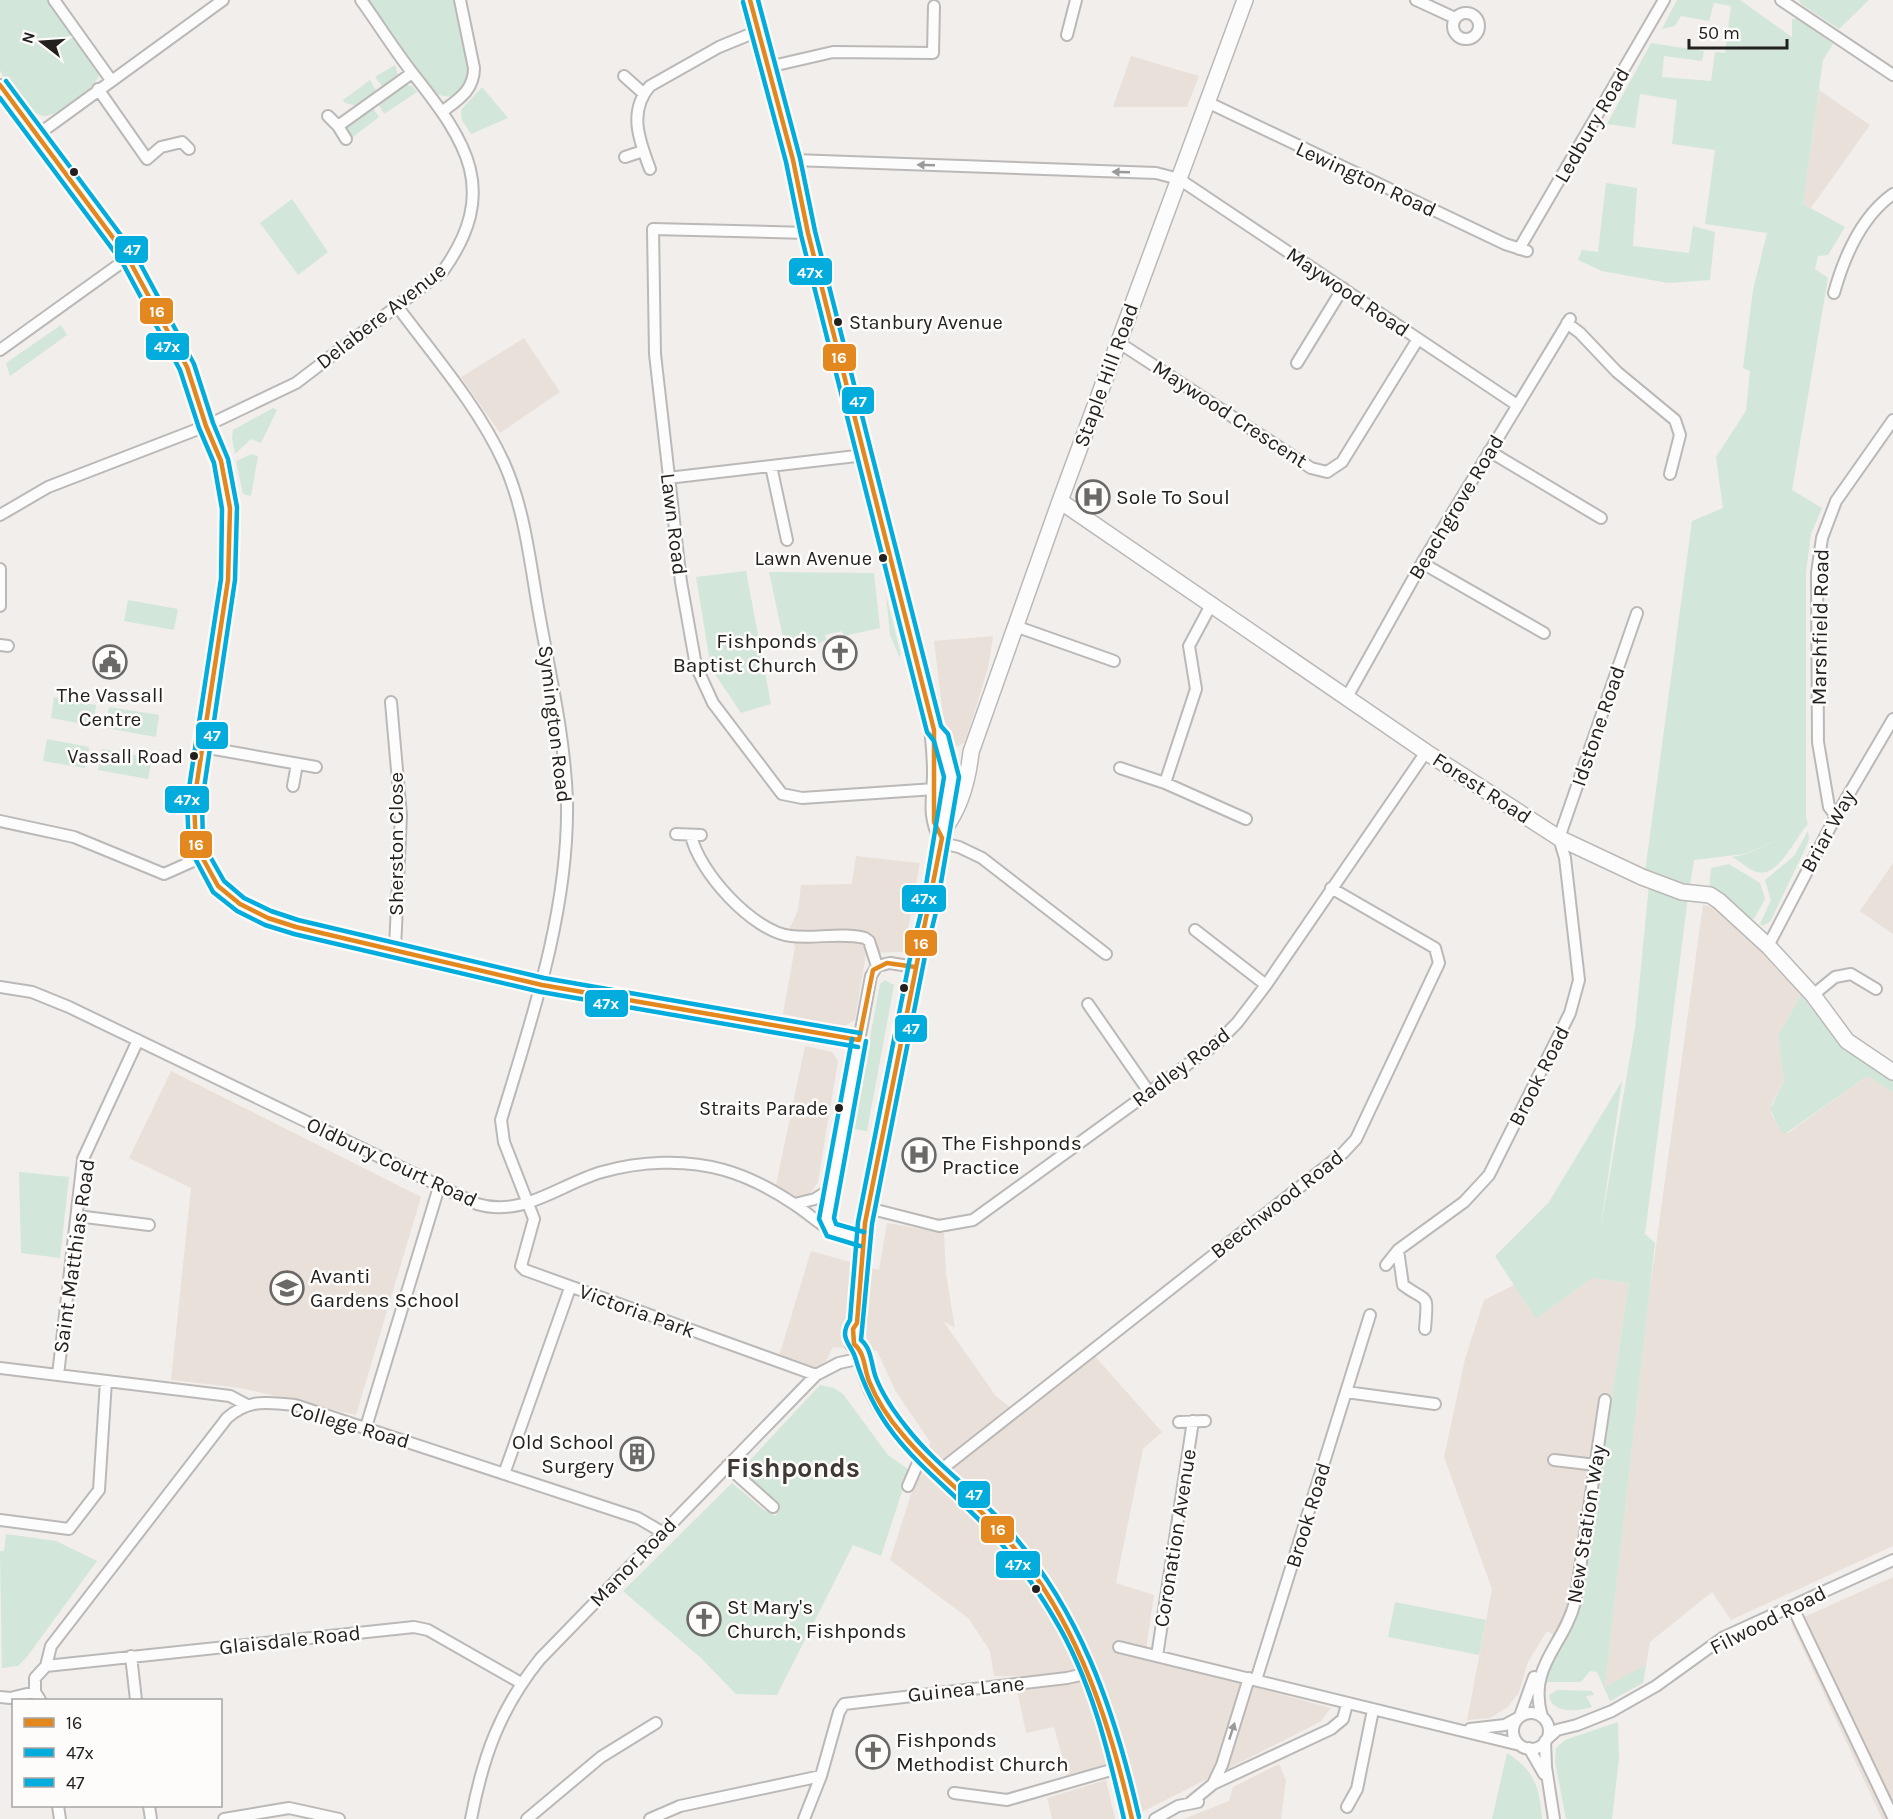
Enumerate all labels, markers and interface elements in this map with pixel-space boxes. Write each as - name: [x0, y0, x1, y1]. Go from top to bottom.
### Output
- north arrow: [12, 12, 72, 72]
- scale bar: [1689, 12, 1786, 50]
- text: 50 m: [1698, 22, 1740, 44]
- text: N: [17, 29, 39, 46]
- street label: Ledbury Road: [1549, 63, 1635, 187]
- street label: Lewington Road: [1292, 136, 1440, 222]
- one-way arrow: [917, 160, 936, 170]
- unlabelled marker: [68, 166, 80, 178]
- one-way arrow: [1112, 167, 1131, 176]
- line badge: 47: [114, 235, 149, 264]
- text: 47: [123, 240, 141, 259]
- street label: Maywood Road: [1282, 242, 1414, 342]
- line badge: 47x: [788, 257, 833, 286]
- street label: Delabere Avenue: [311, 258, 451, 374]
- text: 47x: [797, 263, 823, 282]
- line badge: 16: [139, 297, 174, 325]
- street label: Staple Hill Road: [1069, 300, 1143, 450]
- text: 16: [149, 302, 165, 321]
- place label: Stanbury Avenue: [849, 311, 1003, 334]
- marker: Stanbury Avenue: [832, 316, 844, 328]
- line badge: 47x: [145, 332, 190, 361]
- text: 47x: [154, 337, 180, 356]
- line badge: 16: [822, 343, 857, 372]
- text: 16: [831, 348, 847, 367]
- street label: Maywood Crescent: [1148, 355, 1312, 473]
- line badge: 47: [841, 386, 875, 415]
- text: 47: [849, 392, 867, 411]
- street label: Beachgrove Road: [1403, 430, 1509, 584]
- street label: Lawn Road: [656, 472, 692, 576]
- hospital icon: Sole To Soul: [1075, 479, 1111, 515]
- place label: Sole To Soul: [1116, 485, 1230, 509]
- place label: Lawn Avenue: [755, 547, 872, 570]
- street label: Marshfield Road: [1807, 549, 1833, 705]
- marker: Lawn Avenue: [877, 552, 889, 564]
- place label: Fishponds Baptist Church: [673, 629, 817, 677]
- church icon: Fishponds Baptist Church: [822, 635, 858, 671]
- public building icon: The Vassall Centre: [92, 644, 128, 680]
- street label: Symington Road: [533, 644, 577, 804]
- street label: Idstone Road: [1566, 663, 1630, 789]
- place label: The Vassall Centre: [56, 683, 164, 731]
- line badge: 47: [195, 721, 229, 750]
- text: 47: [203, 726, 221, 745]
- place label: Vassall Road: [67, 745, 183, 768]
- street label: Forest Road: [1428, 747, 1536, 829]
- marker: Vassall Road: [188, 750, 200, 762]
- street label: Sherston Close: [384, 772, 408, 916]
- line badge: 47x: [164, 785, 210, 814]
- street label: Briar Way: [1796, 785, 1861, 876]
- text: 47x: [174, 790, 200, 809]
- line badge: 16: [179, 830, 213, 859]
- text: 16: [188, 835, 204, 854]
- line badge: 47x: [901, 884, 947, 913]
- text: 47x: [911, 889, 937, 908]
- line badge: 16: [904, 929, 938, 957]
- text: 16: [913, 934, 929, 953]
- unlabelled marker: [898, 982, 910, 994]
- line badge: 47x: [584, 989, 629, 1018]
- text: 47x: [593, 994, 619, 1013]
- line badge: 47: [894, 1014, 928, 1043]
- text: 47: [902, 1019, 920, 1038]
- street label: Radley Road: [1127, 1022, 1235, 1112]
- street label: Brook Road: [1504, 1022, 1574, 1130]
- place label: Straits Parade: [699, 1097, 828, 1120]
- marker: Straits Parade: [833, 1102, 845, 1114]
- street label: Oldbury Court Road: [303, 1112, 481, 1212]
- place label: The Fishponds Practice: [942, 1131, 1082, 1179]
- hospital icon: The Fishponds Practice: [901, 1137, 937, 1173]
- street label: Beechwood Road: [1206, 1145, 1348, 1263]
- street label: Saint Matthias Road: [48, 1157, 100, 1355]
- place label: Avanti Gardens School: [310, 1264, 460, 1312]
- school or university icon: Avanti Gardens School: [269, 1270, 305, 1306]
- street label: Victoria Park: [576, 1279, 698, 1343]
- street label: College Road: [288, 1397, 412, 1453]
- place label: Old School Surgery: [512, 1430, 614, 1478]
- building icon: Old School Surgery: [619, 1436, 655, 1472]
- street label: New Station Way: [1562, 1443, 1610, 1605]
- street label: Coronation Avenue: [1149, 1447, 1201, 1629]
- district label: Fishponds: [726, 1452, 860, 1484]
- street label: Brook Road: [1281, 1459, 1335, 1571]
- line badge: 47: [957, 1480, 991, 1509]
- text: 47: [965, 1485, 983, 1504]
- street label: Manor Road: [585, 1513, 681, 1611]
- line badge: 16: [980, 1515, 1015, 1544]
- text: 16: [990, 1520, 1006, 1539]
- line badge: 47x: [995, 1550, 1041, 1579]
- text: 47x: [1005, 1555, 1031, 1574]
- street label: Filwood Road: [1706, 1580, 1830, 1660]
- unlabelled marker: [1030, 1583, 1042, 1595]
- place label: St Mary's Church, Fishponds: [727, 1595, 907, 1643]
- church icon: St Mary's Church, Fishponds: [686, 1601, 722, 1637]
- street label: Glaisdale Road: [218, 1621, 362, 1659]
- street label: Guinea Lane: [906, 1671, 1026, 1707]
- legend: [12, 1699, 222, 1807]
- text: 16: [66, 1712, 82, 1734]
- one-way arrow: [1228, 1722, 1237, 1740]
- place label: Fishponds Methodist Church: [896, 1728, 1069, 1776]
- church icon: Fishponds Methodist Church: [855, 1734, 891, 1770]
- text: 47x: [66, 1742, 94, 1764]
- text: 47: [66, 1772, 85, 1794]

